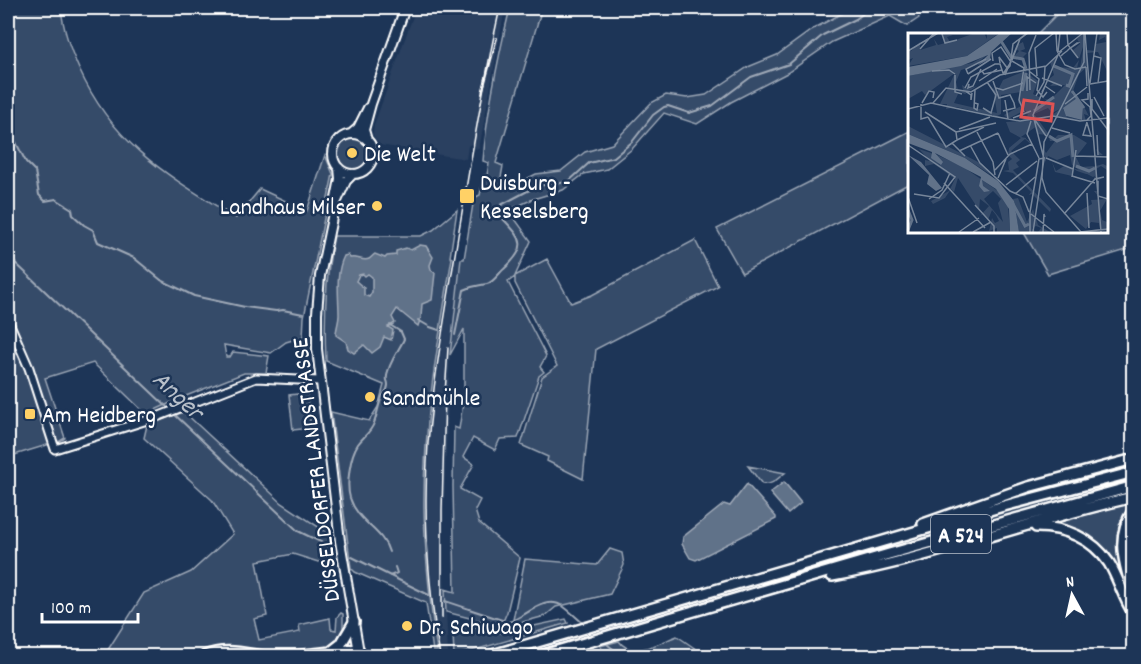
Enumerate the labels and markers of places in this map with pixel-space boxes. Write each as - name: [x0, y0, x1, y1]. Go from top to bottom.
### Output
- place label: Die Welt: [364, 139, 436, 173]
- marker: Die Welt: [345, 146, 359, 160]
- place label: Duisburg - Kesselsberg: [480, 168, 589, 230]
- marker: Duisburg - Kesselsberg: [458, 187, 476, 205]
- place label: Landhaus Milser: [220, 192, 365, 226]
- marker: Landhaus Milser: [370, 199, 384, 213]
- place label: Sandmühle: [382, 383, 480, 417]
- marker: Sandmühle: [363, 390, 377, 404]
- place label: Am Heidberg: [42, 400, 156, 434]
- marker: Am Heidberg: [23, 407, 37, 421]
- place label: Dr. Schiwago: [419, 612, 533, 646]
- marker: Dr. Schiwago: [400, 619, 414, 633]

